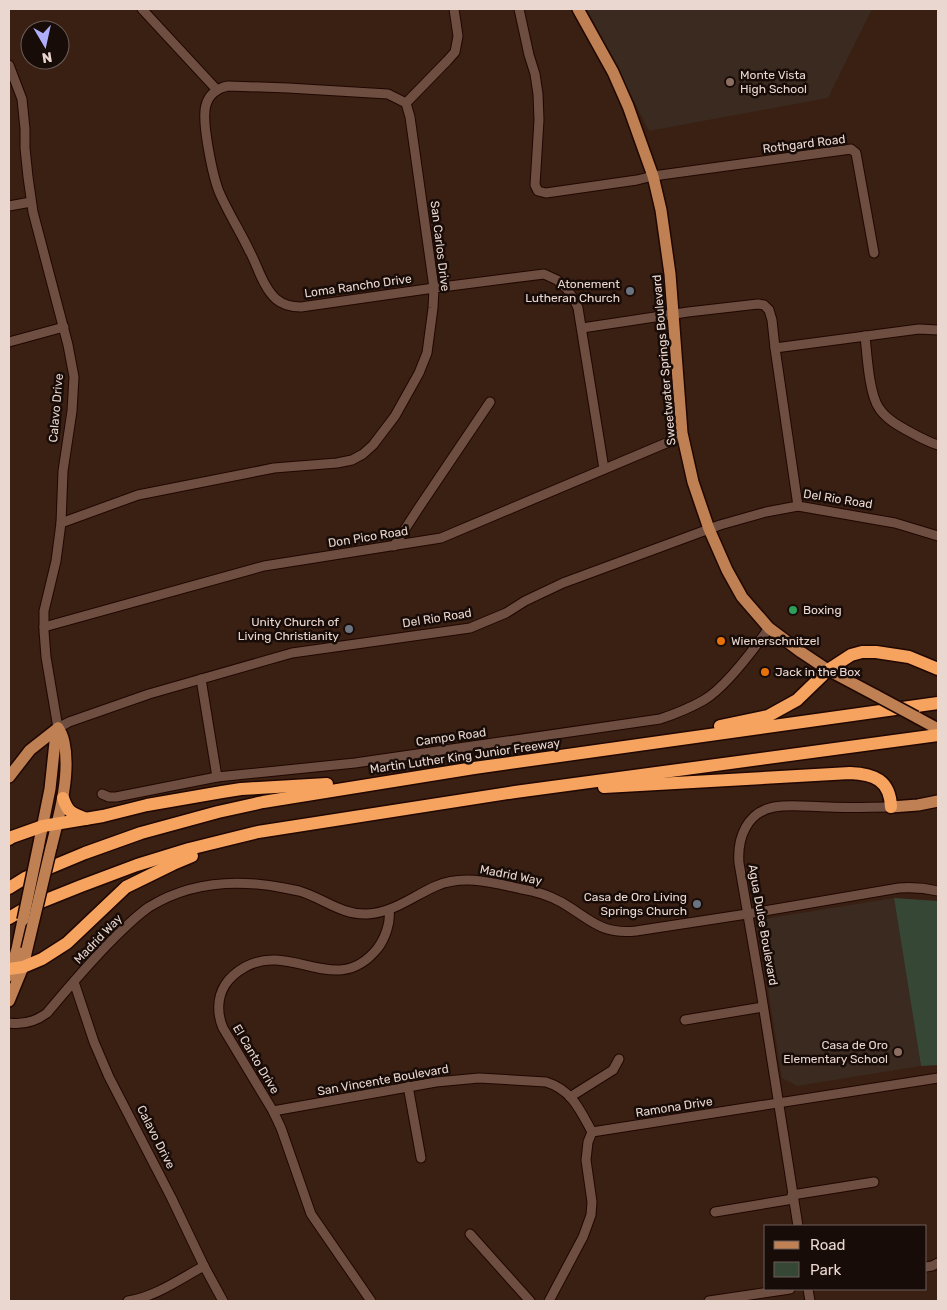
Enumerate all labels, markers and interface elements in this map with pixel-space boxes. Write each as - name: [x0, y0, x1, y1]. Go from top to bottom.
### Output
- north arrow: [20, 20, 70, 70]
- text: N: [41, 48, 53, 67]
- place label: Monte Vista High School: [740, 68, 807, 96]
- marker: Monte Vista High School: [724, 76, 736, 88]
- street label: Rothgard Road: [762, 132, 846, 156]
- street label: San Carlos Drive: [427, 200, 453, 292]
- street label: Loma Rancho Drive: [303, 272, 413, 300]
- street label: Sweetwater Springs Boulevard: [650, 274, 678, 446]
- place label: Atonement Lutheran Church: [525, 277, 620, 305]
- marker: Atonement Lutheran Church: [624, 285, 636, 297]
- street label: Calavo Drive: [46, 373, 66, 443]
- street label: Del Rio Road: [802, 487, 874, 511]
- street label: Don Pico Road: [327, 524, 409, 550]
- place label: Boxing: [803, 603, 842, 617]
- marker: Boxing: [787, 604, 799, 616]
- street label: Del Rio Road: [401, 606, 473, 630]
- place label: Unity Church of Living Christianity: [238, 615, 339, 643]
- marker: Unity Church of Living Christianity: [343, 623, 355, 635]
- place label: Wienerschnitzel: [731, 634, 819, 648]
- marker: Wienerschnitzel: [715, 635, 727, 647]
- place label: Jack in the Box: [775, 665, 861, 679]
- marker: Jack in the Box: [759, 666, 771, 678]
- street label: Campo Road: [415, 725, 487, 749]
- street label: Martin Luther King Junior Freeway: [369, 736, 561, 776]
- street label: Madrid Way: [479, 862, 544, 888]
- street label: Agua Dulce Boulevard: [745, 863, 781, 987]
- place label: Casa de Oro Living Springs Church: [584, 890, 687, 918]
- marker: Casa de Oro Living Springs Church: [691, 898, 703, 910]
- street label: Madrid Way: [71, 911, 125, 967]
- street label: El Canto Drive: [230, 1022, 282, 1096]
- place label: Casa de Oro Elementary School: [783, 1038, 888, 1066]
- marker: Casa de Oro Elementary School: [892, 1046, 904, 1058]
- street label: San Vincente Boulevard: [316, 1062, 450, 1098]
- street label: Ramona Drive: [635, 1094, 714, 1120]
- street label: Calavo Drive: [134, 1103, 178, 1171]
- legend: [764, 1225, 927, 1290]
- text: Road: [810, 1236, 846, 1254]
- text: Park: [810, 1261, 841, 1279]

